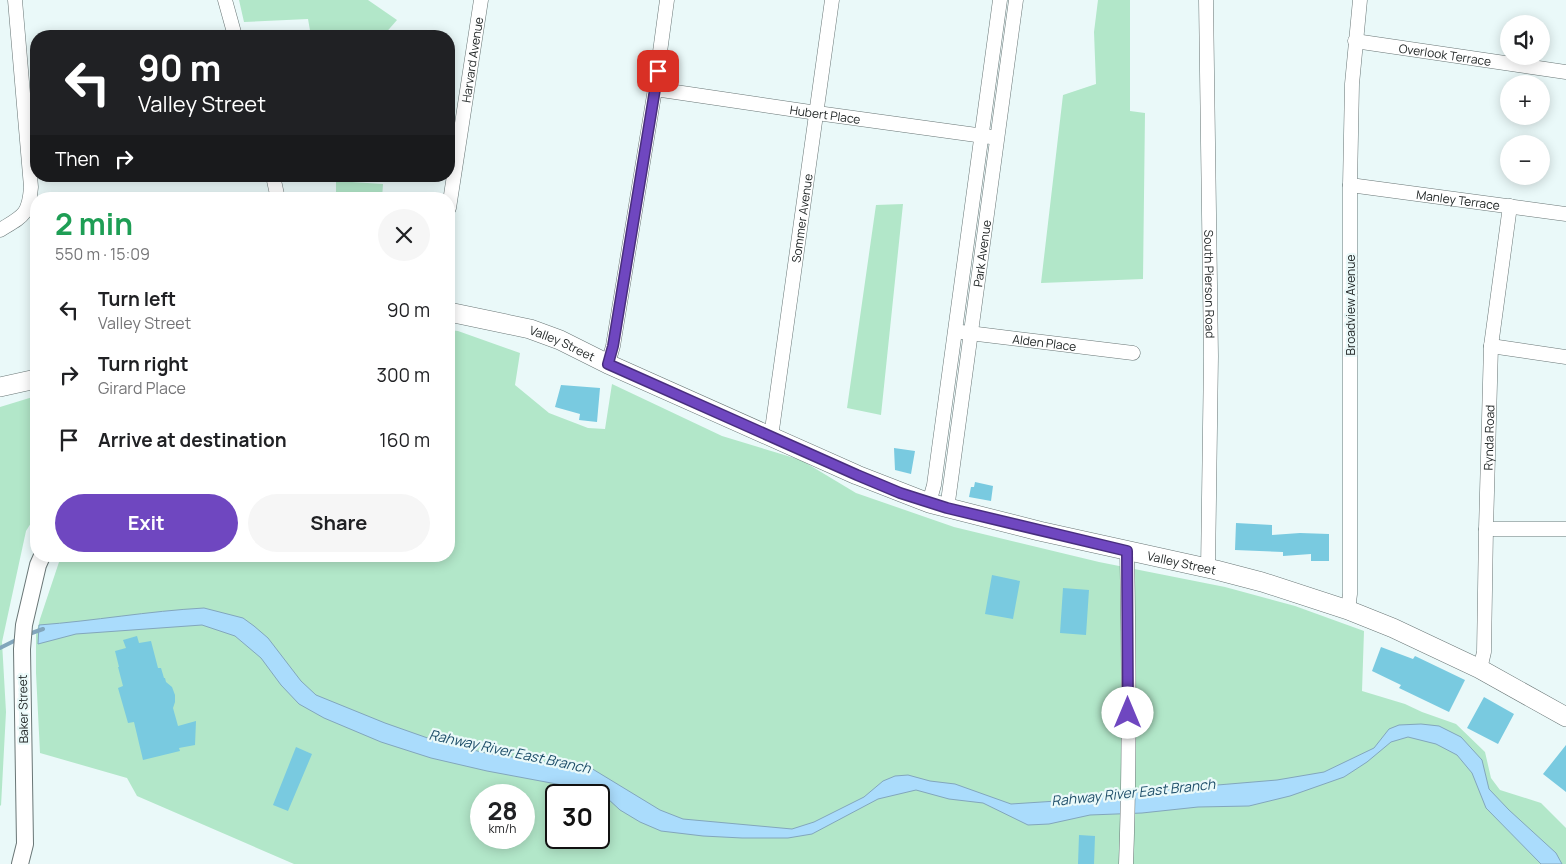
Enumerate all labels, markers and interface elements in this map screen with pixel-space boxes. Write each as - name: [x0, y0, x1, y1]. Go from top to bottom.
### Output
- map controls: [1500, 15, 1550, 185]
- button: sound: [1500, 15, 1550, 65]
- street label: Harvard Avenue: [457, 16, 487, 104]
- street label: Overlook Terrace: [1398, 39, 1492, 69]
- text: 90 m: [138, 44, 221, 92]
- icon: left: [55, 50, 120, 115]
- pin: [637, 50, 679, 92]
- icon: arrive: [644, 57, 672, 85]
- button: +: [1500, 75, 1550, 125]
- text: Valley Street: [138, 89, 266, 119]
- street label: Hubert Place: [789, 101, 862, 127]
- button: −: [1500, 135, 1550, 185]
- icon: right: [110, 145, 138, 173]
- text: Then: [55, 146, 100, 172]
- street label: Sommer Avenue: [787, 173, 816, 264]
- street label: Manley Terrace: [1415, 185, 1501, 214]
- text: 2 min: [55, 203, 133, 244]
- button: close: [378, 209, 430, 261]
- street label: Park Avenue: [969, 219, 995, 288]
- street label: South Pierson Road: [1201, 230, 1219, 338]
- text: 550 m · 15:09: [55, 243, 150, 265]
- street label: Broadview Avenue: [1342, 255, 1359, 355]
- text: Turn left: [98, 286, 176, 312]
- icon: left: [55, 296, 83, 324]
- text: 90 m: [387, 297, 430, 323]
- text: Valley Street: [98, 312, 191, 334]
- street label: Valley Street: [527, 321, 598, 365]
- street label: Alden Place: [1012, 330, 1077, 355]
- text: Turn right: [98, 351, 188, 377]
- icon: right: [55, 361, 83, 389]
- text: 300 m: [376, 362, 430, 388]
- text: Girard Place: [98, 377, 186, 399]
- street label: Rynda Road: [1479, 404, 1498, 471]
- icon: arrive: [55, 426, 83, 454]
- text: Arrive at destination: [98, 427, 287, 453]
- text: 160 m: [379, 427, 430, 453]
- button: Exit: [55, 494, 238, 552]
- button: Share: [248, 494, 430, 552]
- street label: Valley Street: [1146, 547, 1218, 578]
- street label: Baker Street: [14, 674, 32, 744]
- position arrow: [1101, 686, 1153, 738]
- water label: Rahway River East Branch: [427, 725, 593, 778]
- water label: Rahway River East Branch: [1050, 774, 1217, 810]
- speed limit sign: 30: [545, 784, 610, 849]
- text: 28: [487, 793, 518, 828]
- text: km/h: [489, 820, 516, 837]

